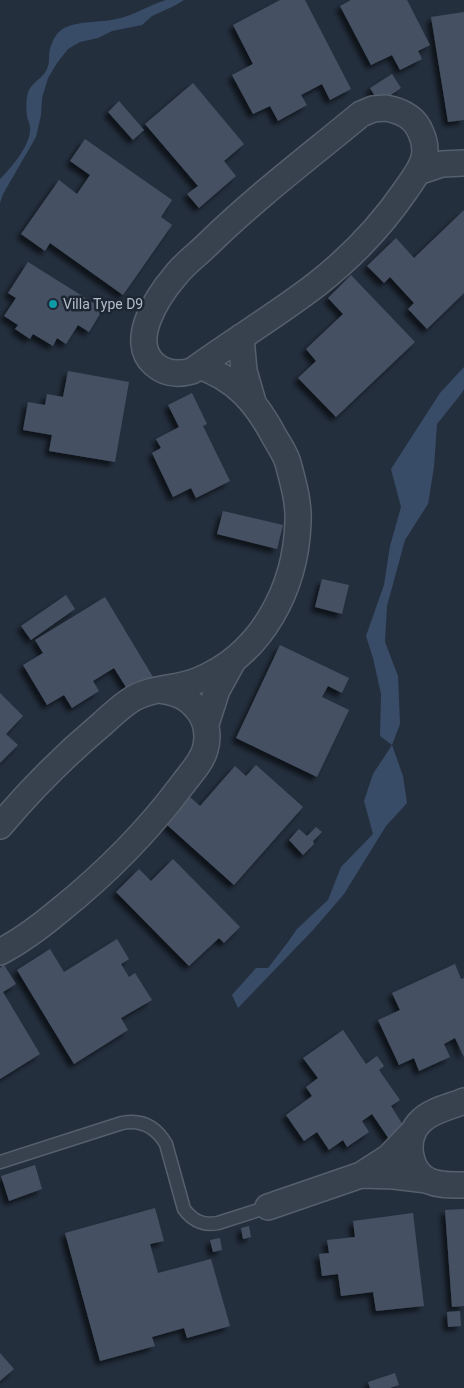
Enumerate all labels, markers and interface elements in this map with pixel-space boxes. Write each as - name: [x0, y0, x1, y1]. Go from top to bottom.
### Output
- place label: Villa Type D9: [63, 296, 143, 312]
- marker: Villa Type D9: [47, 298, 59, 310]

